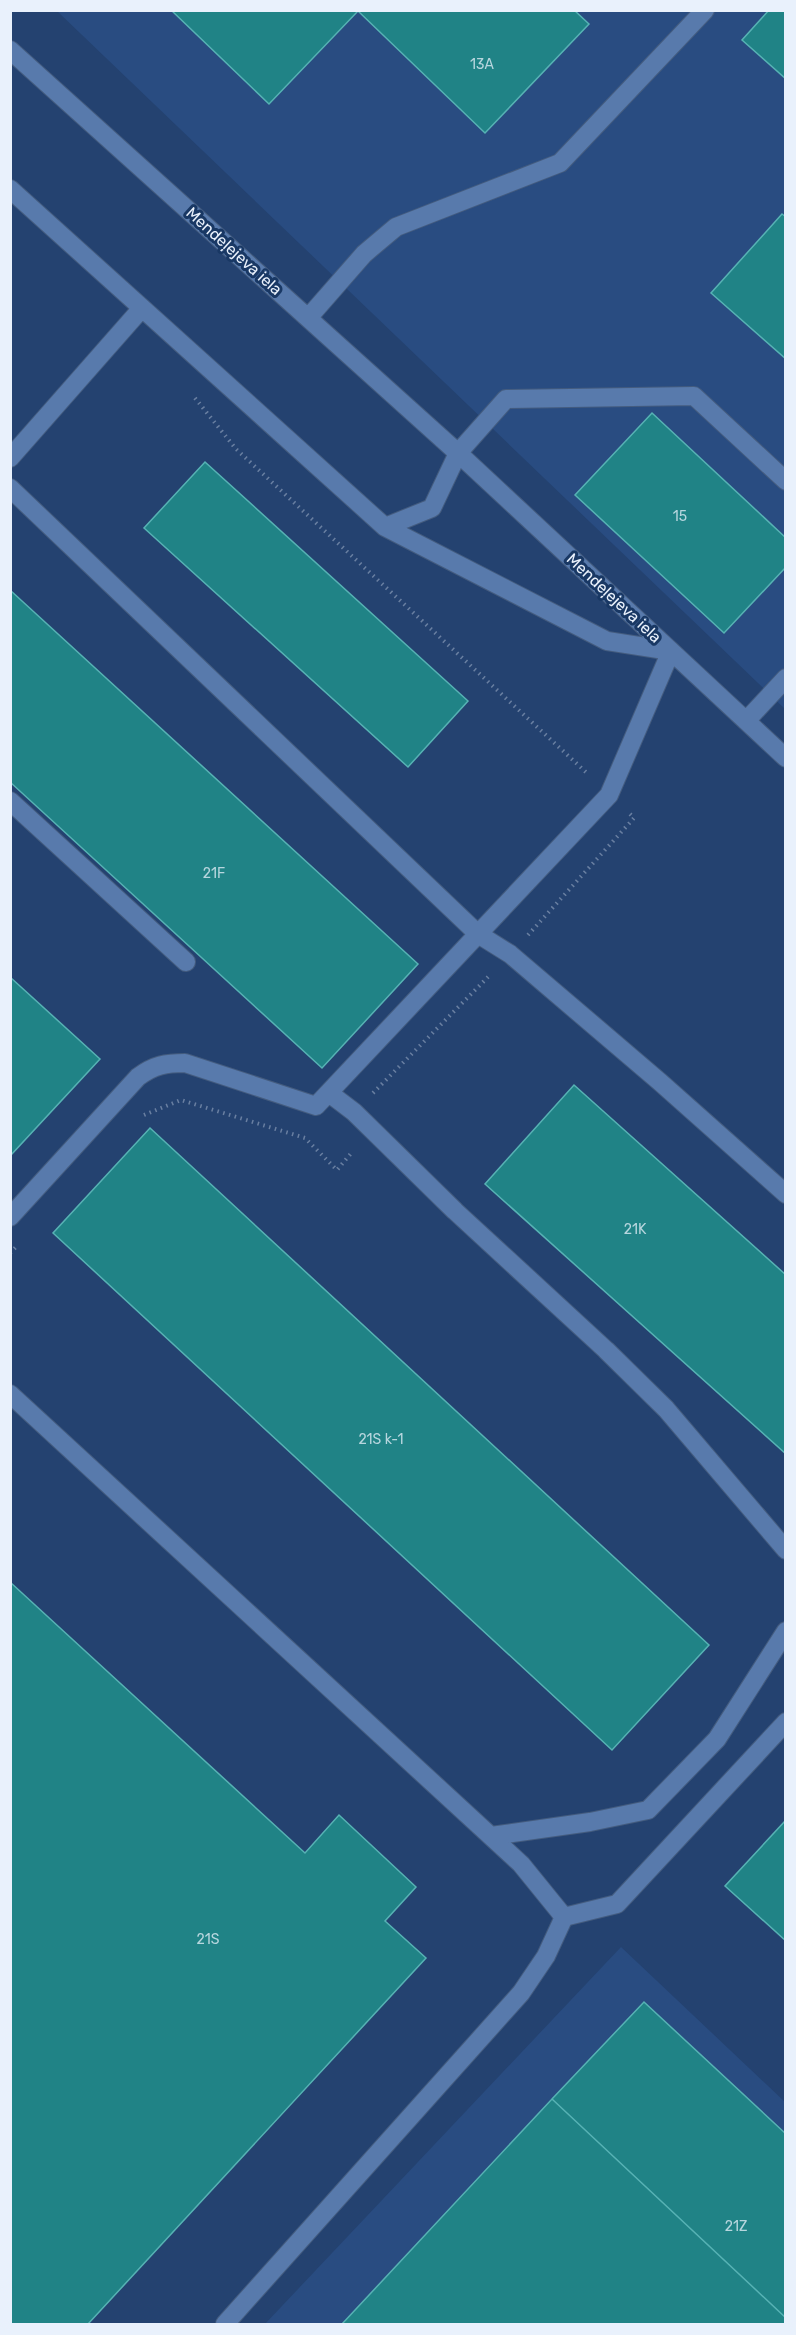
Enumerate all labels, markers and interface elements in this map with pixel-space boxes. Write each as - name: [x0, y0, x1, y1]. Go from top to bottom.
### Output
- house number: 13A: [470, 56, 495, 73]
- street label: Mendeļejeva iela: [182, 203, 286, 299]
- house number: 15: [673, 508, 687, 525]
- street label: Mendeļejeva iela: [563, 549, 665, 647]
- house number: 21F: [203, 865, 225, 882]
- house number: 21K: [624, 1221, 647, 1238]
- house number: 21S k-1: [358, 1431, 404, 1448]
- house number: 21S: [197, 1931, 220, 1948]
- house number: 21Z: [725, 2218, 747, 2235]

